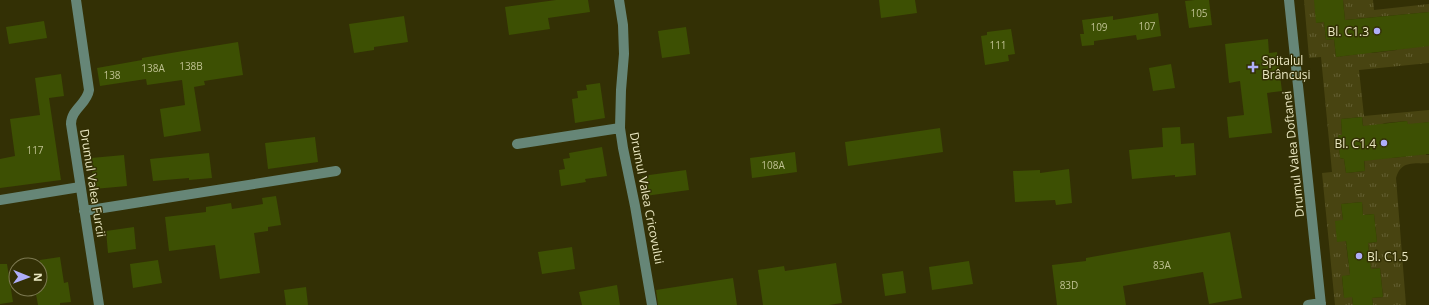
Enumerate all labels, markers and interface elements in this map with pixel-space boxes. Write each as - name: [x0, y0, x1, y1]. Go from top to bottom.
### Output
- house number: 105: [1190, 6, 1208, 20]
- house number: 107: [1138, 19, 1156, 33]
- house number: 109: [1090, 20, 1108, 34]
- place label: Bl. C1.3: [1328, 23, 1369, 40]
- marker: Bl. C1.3: [1372, 26, 1382, 36]
- house number: 111: [989, 38, 1007, 52]
- place label: Spitalul Brâncuși: [1262, 52, 1311, 83]
- house number: 138B: [179, 59, 203, 73]
- house number: 138A: [141, 61, 165, 75]
- marker: Spitalul Brâncuși: [1247, 61, 1259, 73]
- house number: 138: [103, 68, 121, 82]
- street label: Drumul Valea Doftanei: [1278, 90, 1308, 218]
- street label: Drumul Valea Furcii: [76, 128, 110, 238]
- street label: Drumul Valea Cricovului: [626, 131, 668, 265]
- place label: Bl. C1.4: [1335, 135, 1376, 152]
- marker: Bl. C1.4: [1379, 138, 1389, 148]
- house number: 117: [26, 143, 44, 157]
- house number: 108A: [761, 158, 785, 172]
- place label: Bl. C1.5: [1367, 248, 1409, 265]
- marker: Bl. C1.5: [1354, 251, 1364, 261]
- north arrow: [8, 257, 48, 297]
- house number: 83A: [1153, 258, 1172, 272]
- text: N: [31, 273, 46, 282]
- house number: 83D: [1060, 278, 1078, 292]

